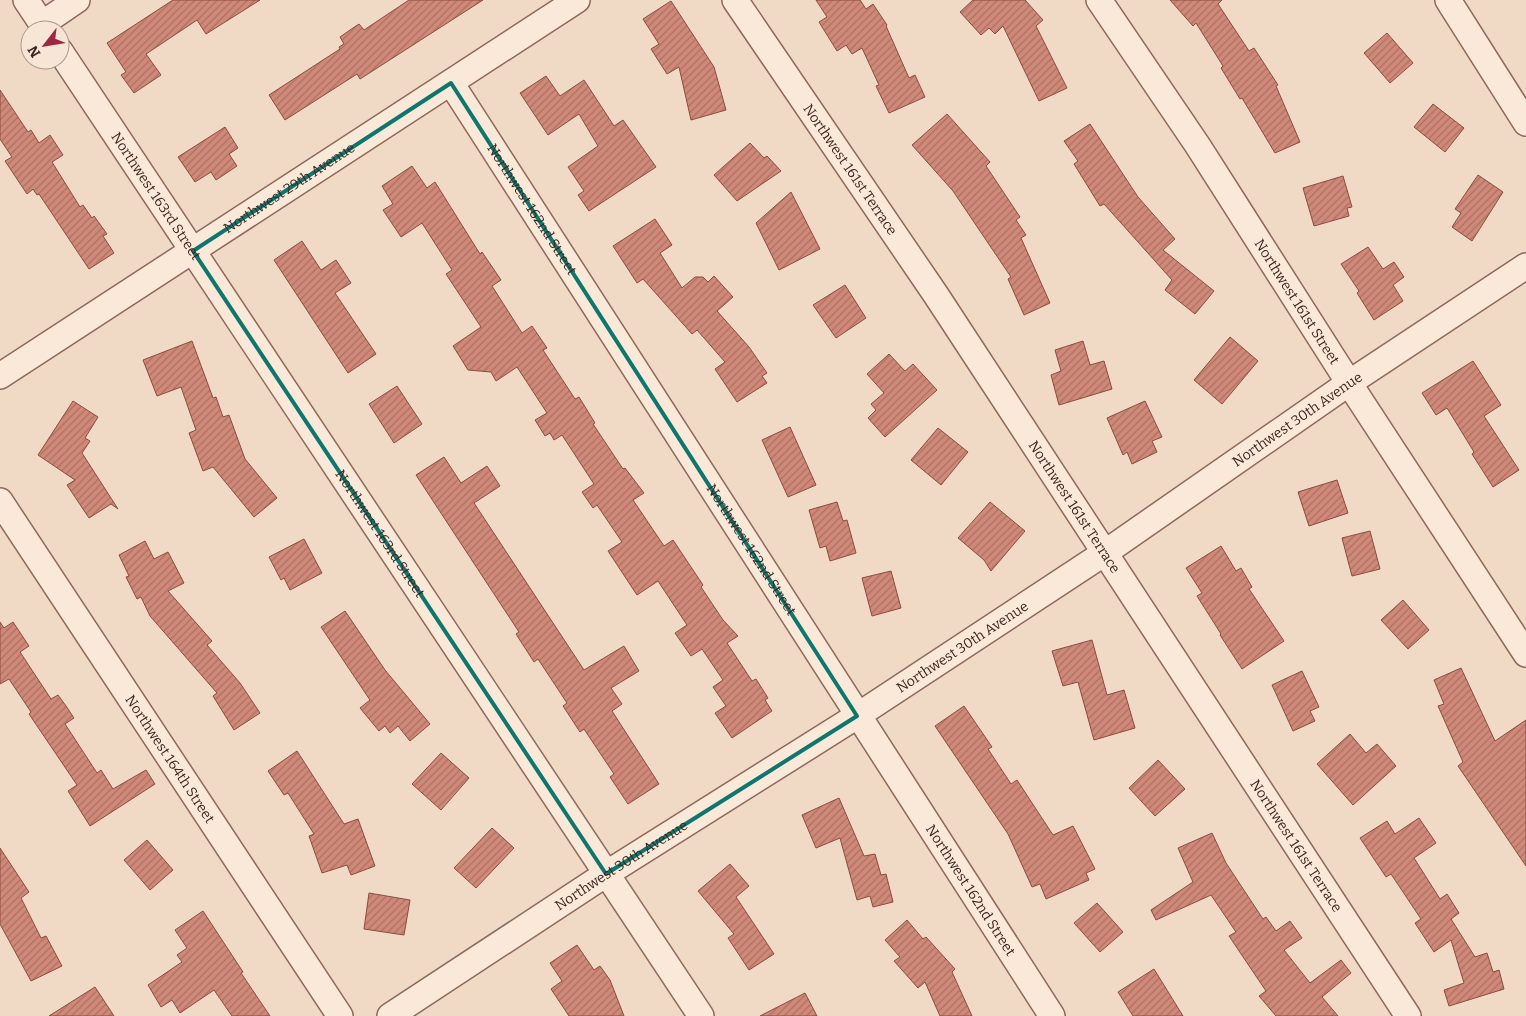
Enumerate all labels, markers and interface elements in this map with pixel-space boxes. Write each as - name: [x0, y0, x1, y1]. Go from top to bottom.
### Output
- north arrow: [20, 20, 70, 70]
- text: N: [24, 42, 44, 60]
- street label: Northwest 161st Terrace: [800, 101, 901, 238]
- street label: Northwest 163rd Street: [108, 129, 205, 263]
- street label: Northwest 29th Avenue: [220, 139, 358, 237]
- street label: Northwest 162nd Street: [484, 140, 581, 278]
- street label: Northwest 161st Street: [1251, 236, 1343, 368]
- street label: Northwest 30th Avenue: [1229, 368, 1365, 470]
- street label: Northwest 161st Terrace: [1025, 437, 1124, 576]
- street label: Northwest 163rd Street: [332, 466, 429, 600]
- street label: Northwest 162nd Street: [703, 481, 800, 618]
- street label: Northwest 30th Avenue: [893, 597, 1031, 696]
- street label: Northwest 164th Street: [122, 692, 219, 826]
- street label: Northwest 161st Terrace: [1247, 776, 1346, 915]
- street label: Northwest 30th Avenue: [551, 816, 691, 914]
- street label: Northwest 162nd Street: [922, 821, 1019, 959]

